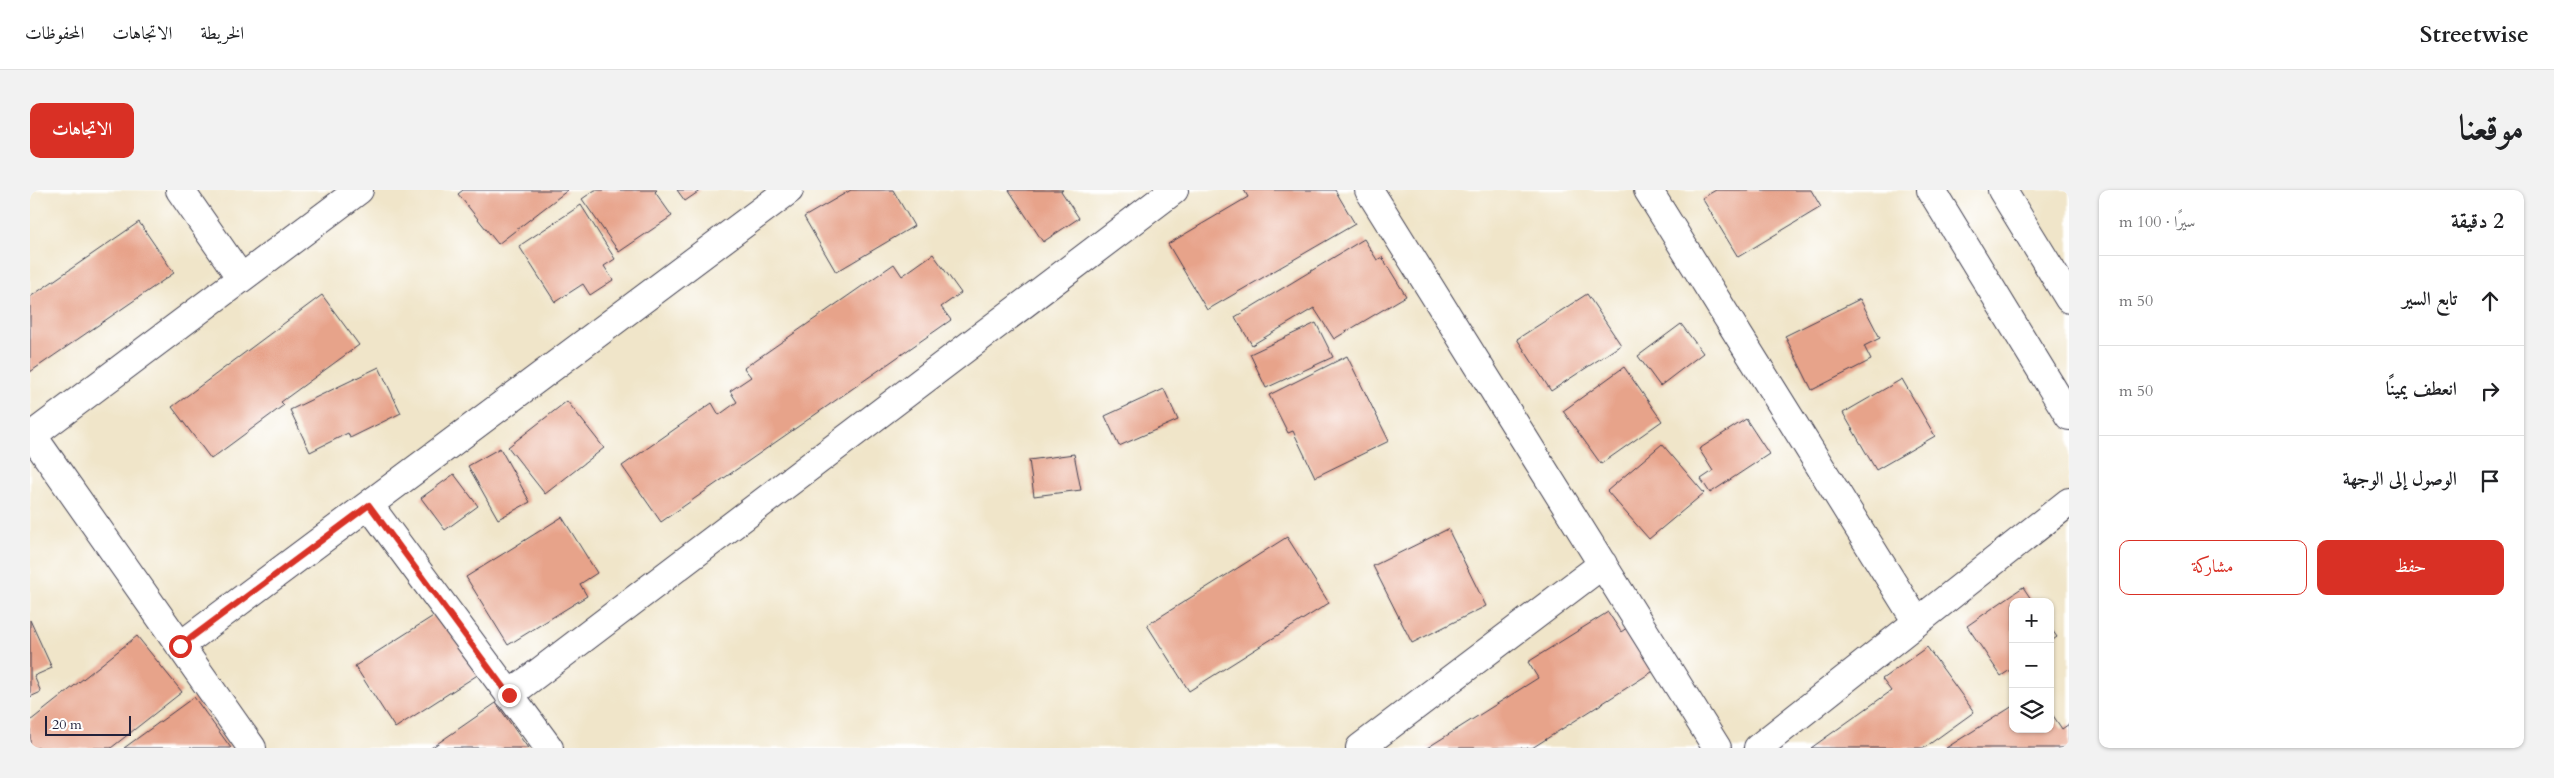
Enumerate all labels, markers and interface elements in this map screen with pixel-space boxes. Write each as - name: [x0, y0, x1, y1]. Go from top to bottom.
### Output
- text: Streetwise: [2420, 18, 2529, 51]
- text: المحفوظات: [25, 21, 84, 46]
- text: الاتجاهات: [112, 21, 172, 46]
- text: الخريطة: [200, 21, 244, 46]
- button: الاتجاهات: [30, 103, 134, 158]
- text: موقعنا: [2459, 104, 2524, 152]
- text: 2 دقيقة: [2451, 207, 2504, 236]
- text: سيرًا · 100 m: [2119, 211, 2195, 233]
- text: تابع السير: [2402, 286, 2457, 312]
- icon: ahead: [2476, 287, 2504, 315]
- text: 50 m: [2119, 290, 2153, 312]
- text: انعطف يمينًا: [2386, 376, 2457, 402]
- icon: right: [2476, 377, 2504, 405]
- text: 50 m: [2119, 380, 2153, 402]
- text: الوصول إلى الوجهة: [2343, 466, 2457, 492]
- icon: arrive: [2476, 467, 2504, 495]
- button: مشاركة: [2119, 540, 2307, 595]
- button: حفظ: [2317, 540, 2504, 595]
- map controls: [2009, 598, 2054, 733]
- button: +: [2009, 598, 2054, 643]
- route start: [169, 635, 192, 658]
- button: −: [2009, 643, 2054, 688]
- route end: [498, 684, 521, 707]
- button: layers: [2009, 688, 2054, 733]
- scale bar: [45, 713, 131, 736]
- text: 20 m: [52, 715, 82, 734]

